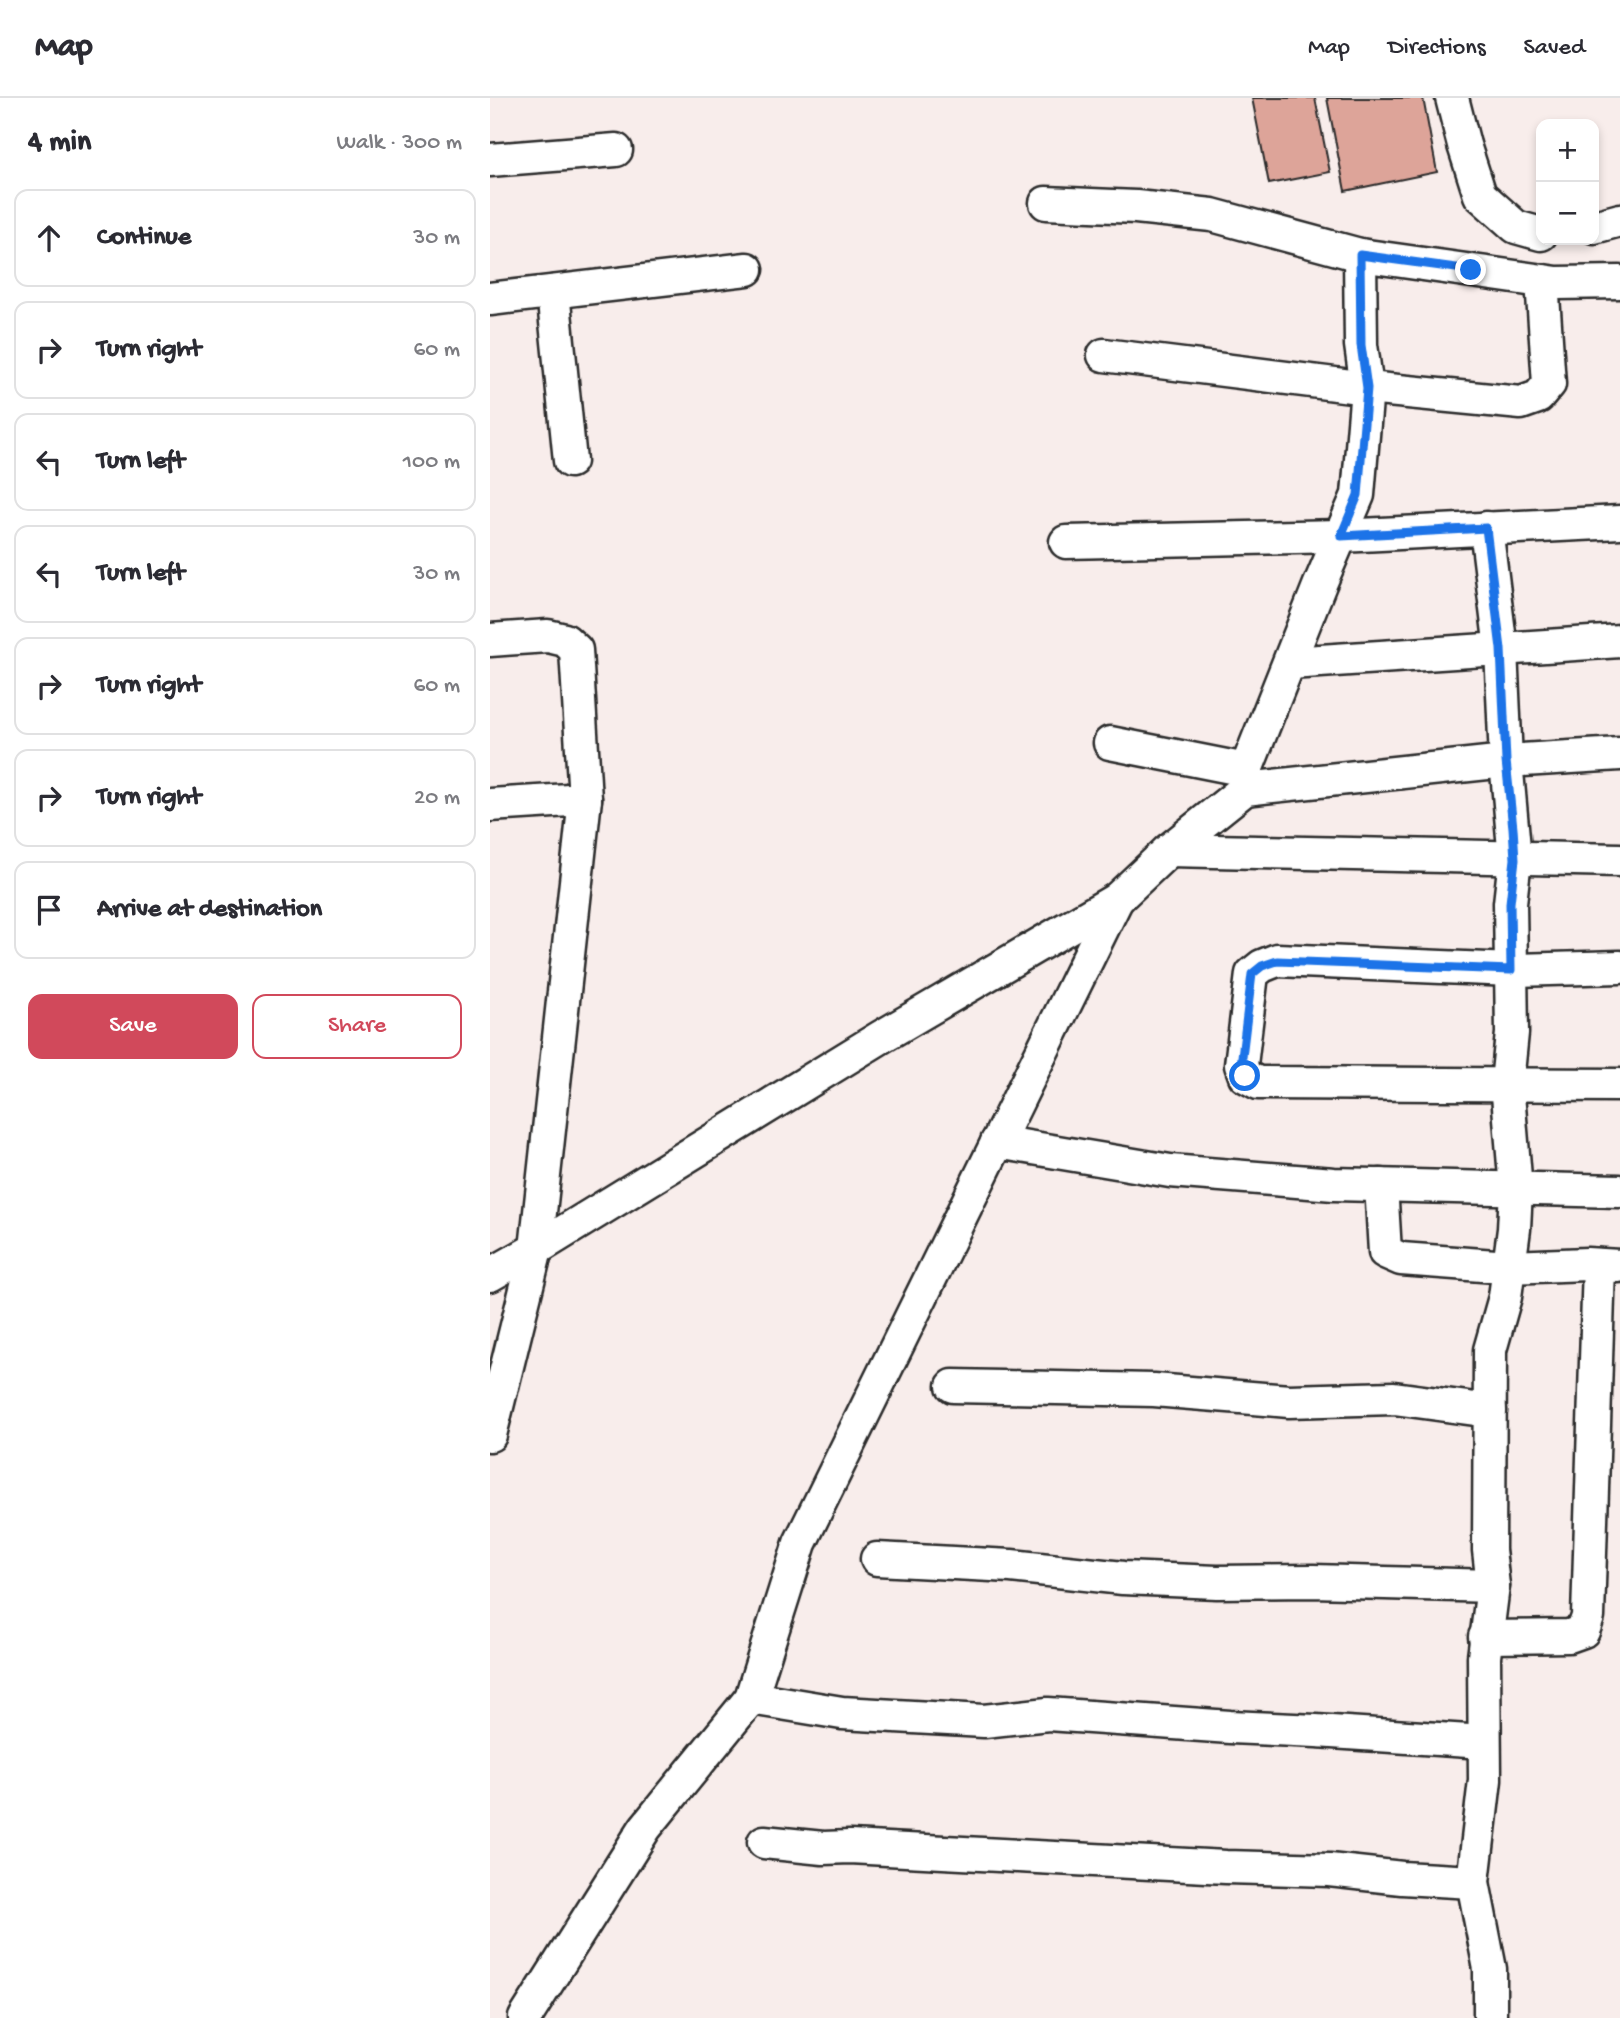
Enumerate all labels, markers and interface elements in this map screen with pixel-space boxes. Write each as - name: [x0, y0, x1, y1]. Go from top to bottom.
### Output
- text: Map: [35, 29, 92, 67]
- text: Map: [1308, 34, 1350, 63]
- text: Directions: [1388, 34, 1486, 63]
- text: Saved: [1524, 34, 1585, 63]
- map controls: [1536, 119, 1599, 245]
- button: +: [1536, 119, 1599, 182]
- text: 4 min: [28, 126, 91, 161]
- text: Walk · 300 m: [336, 130, 462, 157]
- button: −: [1536, 182, 1599, 245]
- icon: ahead: [30, 219, 68, 257]
- text: Continue: [97, 223, 191, 254]
- text: 30 m: [413, 225, 460, 252]
- route end: [1455, 254, 1486, 285]
- icon: right: [30, 331, 68, 369]
- text: Turn right: [97, 335, 201, 366]
- text: 60 m: [414, 337, 460, 364]
- icon: left: [30, 443, 68, 481]
- text: Turn left: [97, 447, 185, 478]
- text: 100 m: [403, 449, 460, 476]
- icon: left: [30, 555, 68, 593]
- text: Turn left: [97, 559, 185, 590]
- text: 30 m: [413, 561, 460, 588]
- icon: right: [30, 667, 68, 705]
- text: Turn right: [97, 671, 201, 702]
- text: 60 m: [414, 673, 460, 700]
- icon: right: [30, 779, 68, 817]
- text: Turn right: [97, 783, 201, 814]
- text: 20 m: [414, 785, 460, 812]
- icon: arrive: [30, 891, 68, 929]
- text: Arrive at destination: [97, 895, 322, 926]
- button: Save: [28, 994, 238, 1059]
- button: Share: [252, 994, 462, 1059]
- route start: [1229, 1060, 1260, 1091]

